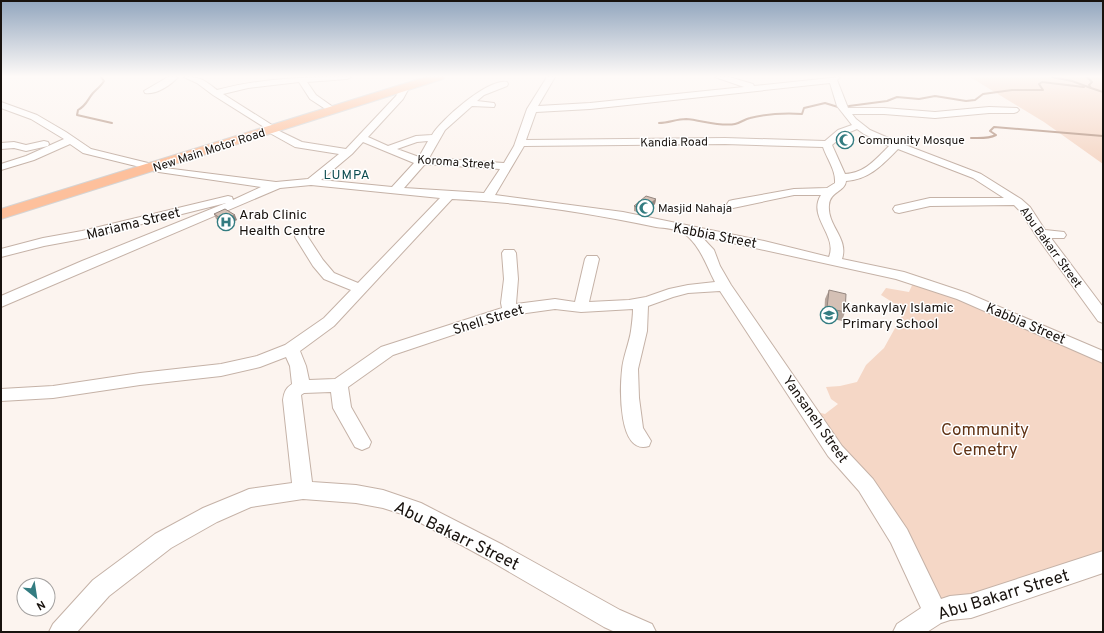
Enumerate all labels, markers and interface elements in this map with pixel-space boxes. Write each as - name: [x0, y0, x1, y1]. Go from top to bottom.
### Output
- street label: New Main Motor Road: [151, 125, 267, 177]
- mosque icon: Community Mosque: [835, 130, 855, 150]
- place label: Community Mosque: [858, 133, 965, 149]
- street label: Kandia Road: [640, 134, 708, 152]
- street label: Koroma Street: [417, 152, 495, 174]
- district label: LUMPA: [323, 168, 371, 184]
- mosque icon: Masjid Nahaja: [635, 198, 655, 218]
- place label: Masjid Nahaja: [658, 201, 732, 217]
- street label: Abu Bakarr Street: [1015, 204, 1085, 291]
- street label: Mariama Street: [85, 205, 182, 244]
- place label: Arab Clinic Health Centre: [239, 207, 325, 240]
- hospital icon: Arab Clinic Health Centre: [216, 212, 236, 232]
- street label: Kabbia Street: [671, 220, 758, 253]
- place label: Kankaylay Islamic Primary School: [842, 300, 954, 333]
- street label: Kabbia Street: [983, 300, 1068, 349]
- street label: Shell Street: [451, 302, 526, 339]
- school or university icon: Kankaylay Islamic Primary School: [819, 305, 839, 325]
- street label: Yansaneh Street: [778, 373, 851, 467]
- park label: Community Cemetry: [941, 420, 1029, 462]
- street label: Abu Bakarr Street: [390, 497, 522, 577]
- street label: Abu Bakarr Street: [935, 565, 1072, 626]
- north arrow: [16, 577, 56, 617]
- text: N: [34, 597, 47, 613]

